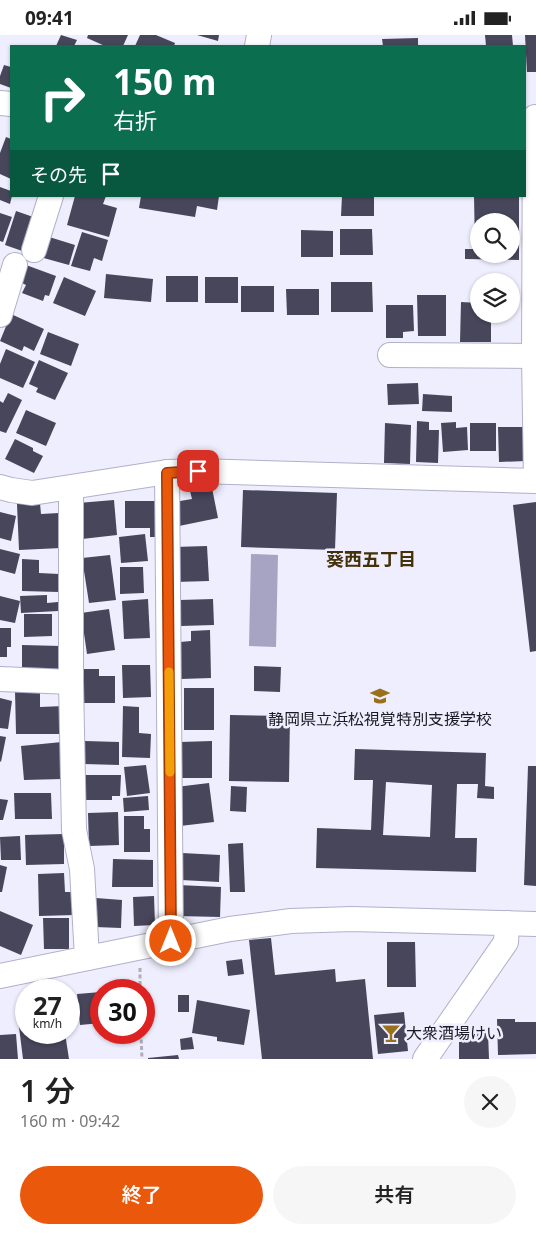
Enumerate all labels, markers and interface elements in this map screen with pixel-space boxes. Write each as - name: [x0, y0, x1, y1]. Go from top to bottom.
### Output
- text: 09:41: [25, 5, 74, 31]
- text: 150 m: [113, 58, 216, 105]
- icon: right: [30, 65, 95, 130]
- text: 右折: [113, 105, 157, 135]
- icon: arrive: [97, 160, 125, 188]
- text: その先: [30, 162, 87, 188]
- map controls: [470, 213, 520, 323]
- button: search: [470, 213, 520, 263]
- button: layers: [470, 273, 520, 323]
- pin: [177, 450, 219, 492]
- icon: arrive: [184, 457, 212, 485]
- district label: 葵西五丁目: [326, 547, 416, 571]
- school or university icon: 静岡県立浜松視覚特別支援学校: [369, 685, 391, 707]
- place label: 静岡県立浜松視覚特別支援学校: [268, 708, 492, 730]
- position arrow: [144, 914, 196, 966]
- speed limit sign: 30: [90, 979, 155, 1044]
- text: 27: [33, 988, 62, 1022]
- text: km/h: [33, 1015, 62, 1032]
- bar icon: 大衆酒場けい: [380, 1022, 402, 1044]
- place label: 大衆酒場けい: [406, 1022, 502, 1044]
- text: 1 分: [20, 1070, 75, 1111]
- button: close: [464, 1076, 516, 1128]
- text: 160 m · 09:42: [20, 1110, 120, 1132]
- button: 終了: [20, 1166, 263, 1224]
- button: 共有: [273, 1166, 516, 1224]

